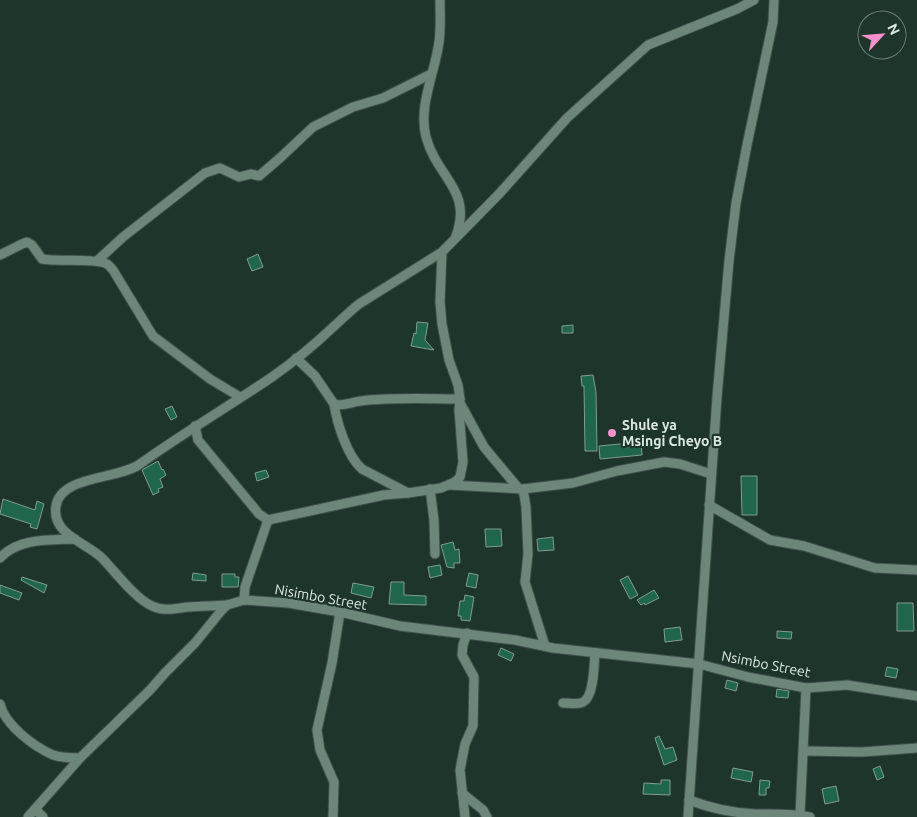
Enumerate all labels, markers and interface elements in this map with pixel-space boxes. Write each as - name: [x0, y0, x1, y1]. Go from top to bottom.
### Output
- north arrow: [857, 10, 907, 60]
- text: N: [884, 21, 903, 38]
- place label: Shule ya Msingi Cheyo B: [622, 417, 722, 449]
- marker: Shule ya Msingi Cheyo B: [606, 427, 618, 439]
- street label: Nisimbo Street: [274, 581, 369, 613]
- street label: Nsimbo Street: [720, 648, 812, 681]

